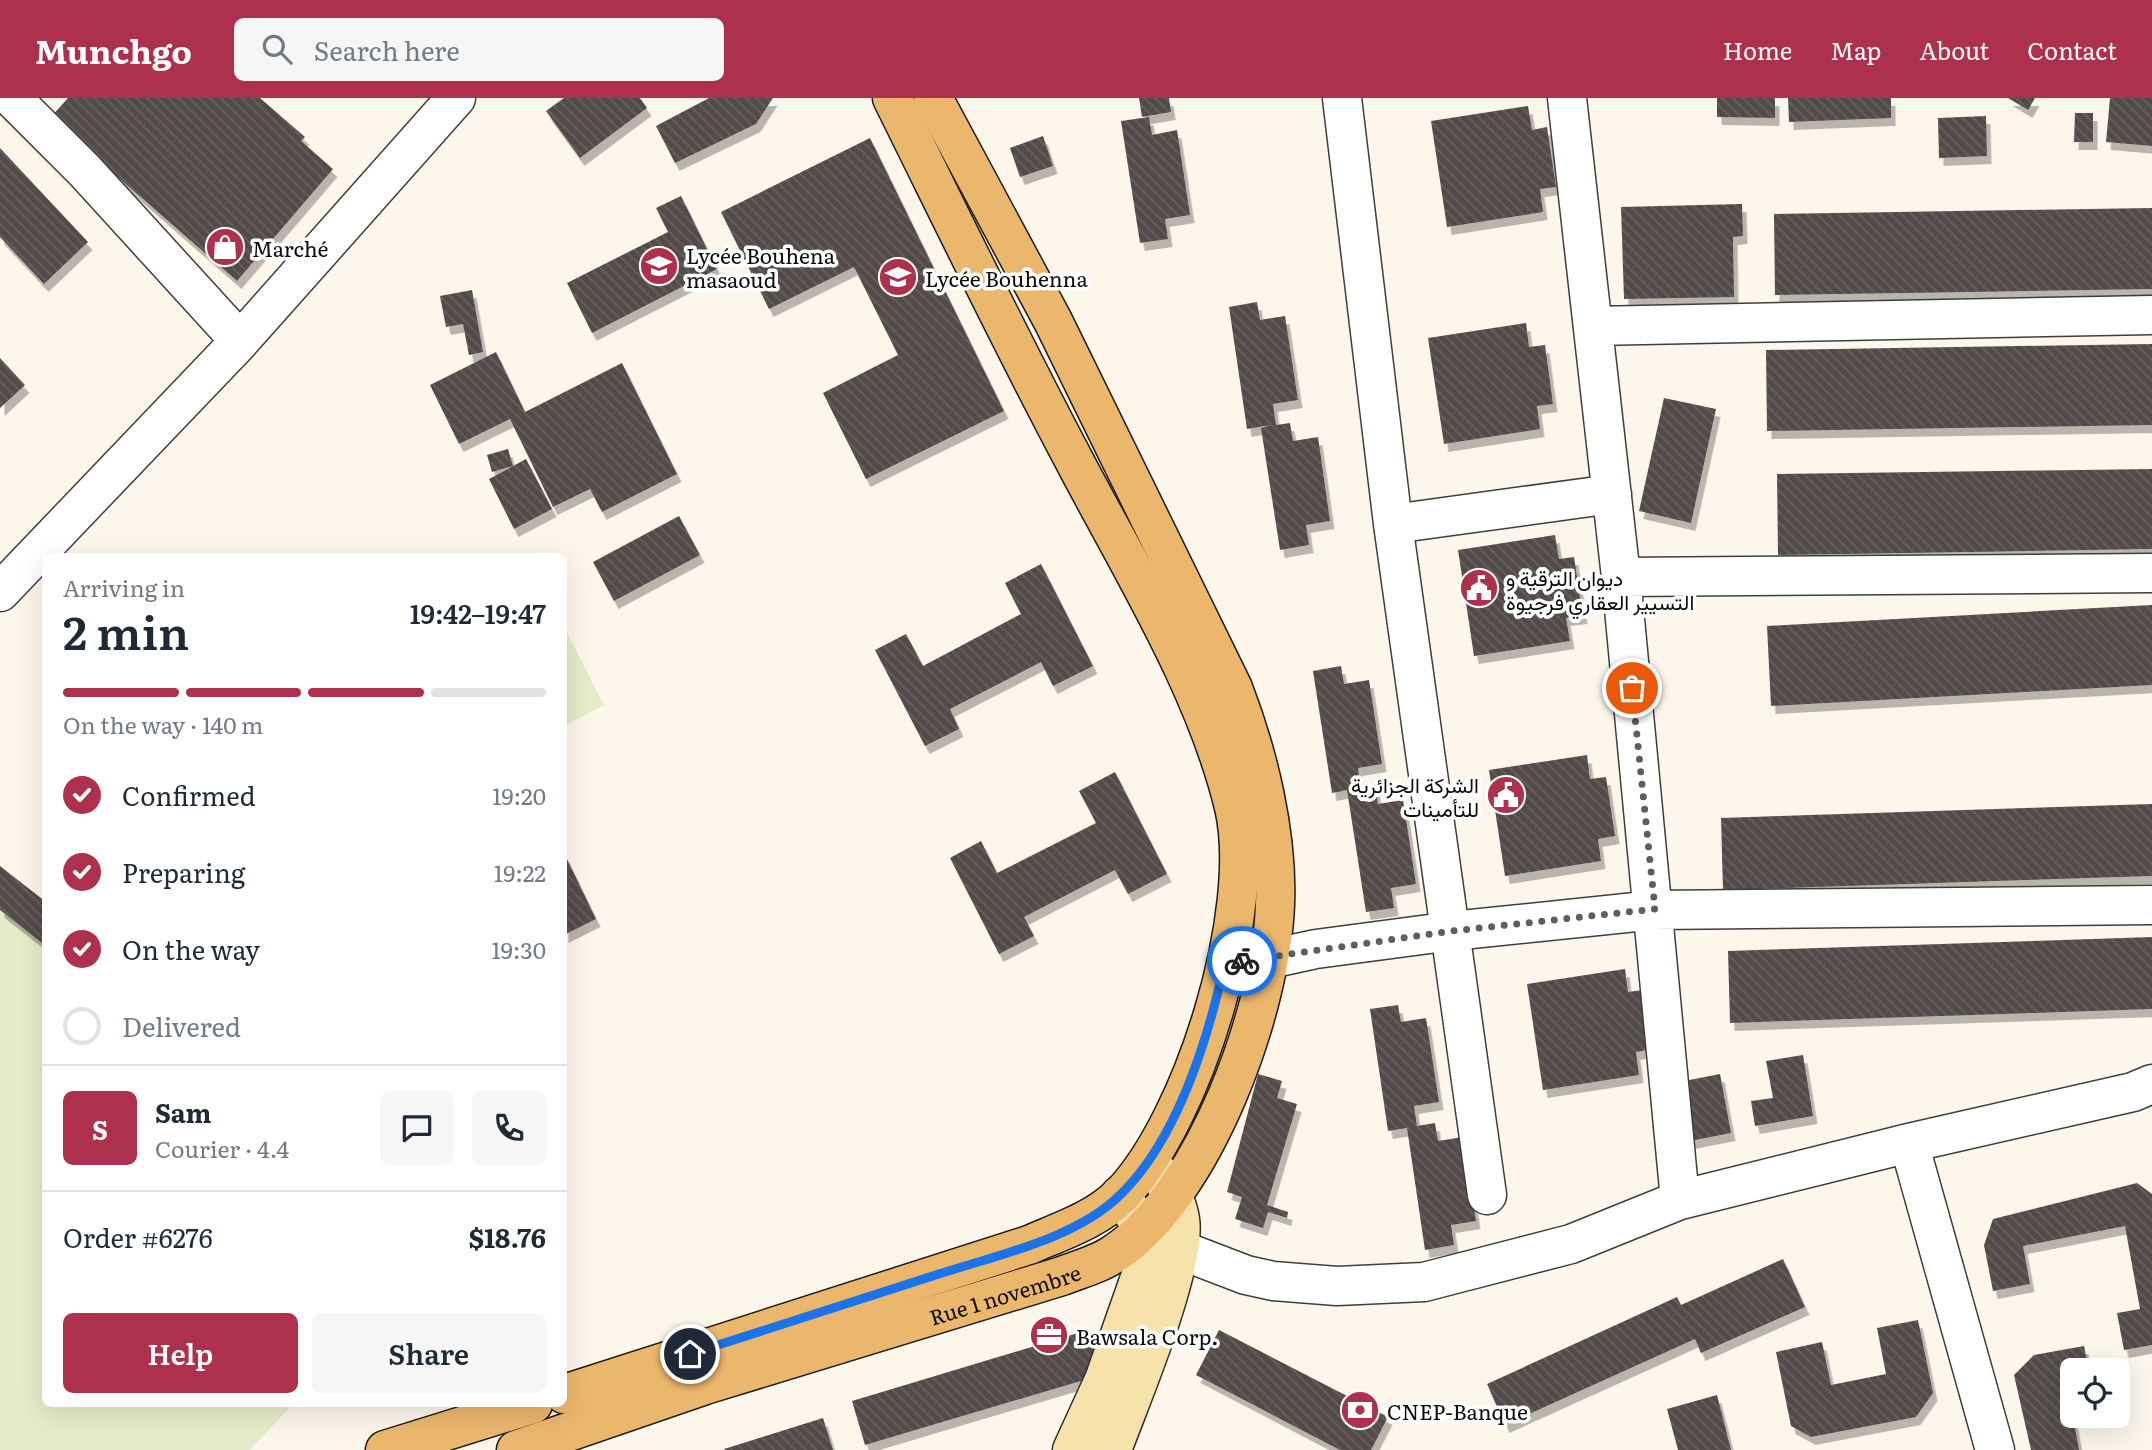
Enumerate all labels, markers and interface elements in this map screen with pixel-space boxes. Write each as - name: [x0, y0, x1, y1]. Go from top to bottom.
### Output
- search box: [234, 18, 724, 81]
- text: Munchgo: [35, 25, 192, 74]
- icon: search: [258, 30, 296, 68]
- text: Search here: [314, 30, 460, 69]
- text: Home: [1723, 32, 1792, 67]
- text: Map: [1830, 32, 1881, 67]
- text: About: [1919, 32, 1989, 67]
- text: Contact: [2027, 32, 2117, 67]
- shop icon: Marché: [204, 226, 246, 268]
- place label: Marché: [252, 232, 329, 263]
- place label: Lycée Bouhena masaoud: [686, 239, 836, 294]
- school or university icon: Lycée Bouhena masaoud: [638, 245, 680, 287]
- school or university icon: Lycée Bouhenna: [877, 256, 919, 298]
- place label: Lycée Bouhenna: [925, 262, 1088, 293]
- place label: ديوان الترقية و التسيير العقاري فرجيوة: [1506, 561, 1694, 620]
- public building icon: ديوان الترقية و التسيير العقاري فرجيوة: [1458, 567, 1500, 609]
- text: Arriving in: [63, 570, 185, 604]
- text: 19:42–19:47: [410, 593, 546, 632]
- text: 2 min: [63, 596, 189, 664]
- pin: [1602, 658, 1662, 718]
- icon: bag: [1613, 669, 1651, 707]
- text: On the way · 140 m: [63, 707, 263, 741]
- place label: الشركة الجزائرية للتأمينات: [1351, 768, 1479, 823]
- public building icon: الشركة الجزائرية للتأمينات: [1485, 774, 1527, 816]
- text: Confirmed: [122, 775, 256, 814]
- icon: check: [63, 776, 101, 814]
- text: 19:20: [492, 778, 546, 812]
- text: Preparing: [122, 852, 245, 891]
- icon: check: [63, 853, 101, 891]
- text: 19:22: [494, 855, 546, 889]
- courier: [1207, 926, 1277, 996]
- text: On the way: [122, 929, 260, 968]
- icon: check: [63, 930, 101, 968]
- text: 19:30: [491, 932, 546, 966]
- icon: bike: [1223, 942, 1261, 980]
- text: Delivered: [122, 1006, 241, 1045]
- button: chat: [380, 1091, 454, 1165]
- button: phone: [472, 1091, 546, 1165]
- text: Sam: [155, 1092, 211, 1131]
- text: S: [92, 1109, 108, 1148]
- text: Courier · 4.4: [155, 1131, 289, 1165]
- text: Order #6276: [63, 1217, 213, 1256]
- text: $18.76: [469, 1217, 546, 1256]
- street label: Rue 1 novembre: [925, 1255, 1084, 1331]
- button: Help: [63, 1313, 298, 1393]
- button: Share: [312, 1313, 546, 1393]
- office icon: Bawsala Corp.: [1028, 1314, 1070, 1356]
- place label: Bawsala Corp.: [1076, 1320, 1218, 1351]
- pin: [660, 1324, 720, 1384]
- icon: home: [671, 1335, 709, 1373]
- map controls: [2060, 1358, 2130, 1428]
- button: locate: [2060, 1358, 2130, 1428]
- bank icon: CNEP-Banque: [1339, 1389, 1381, 1431]
- place label: CNEP-Banque: [1387, 1395, 1528, 1426]

